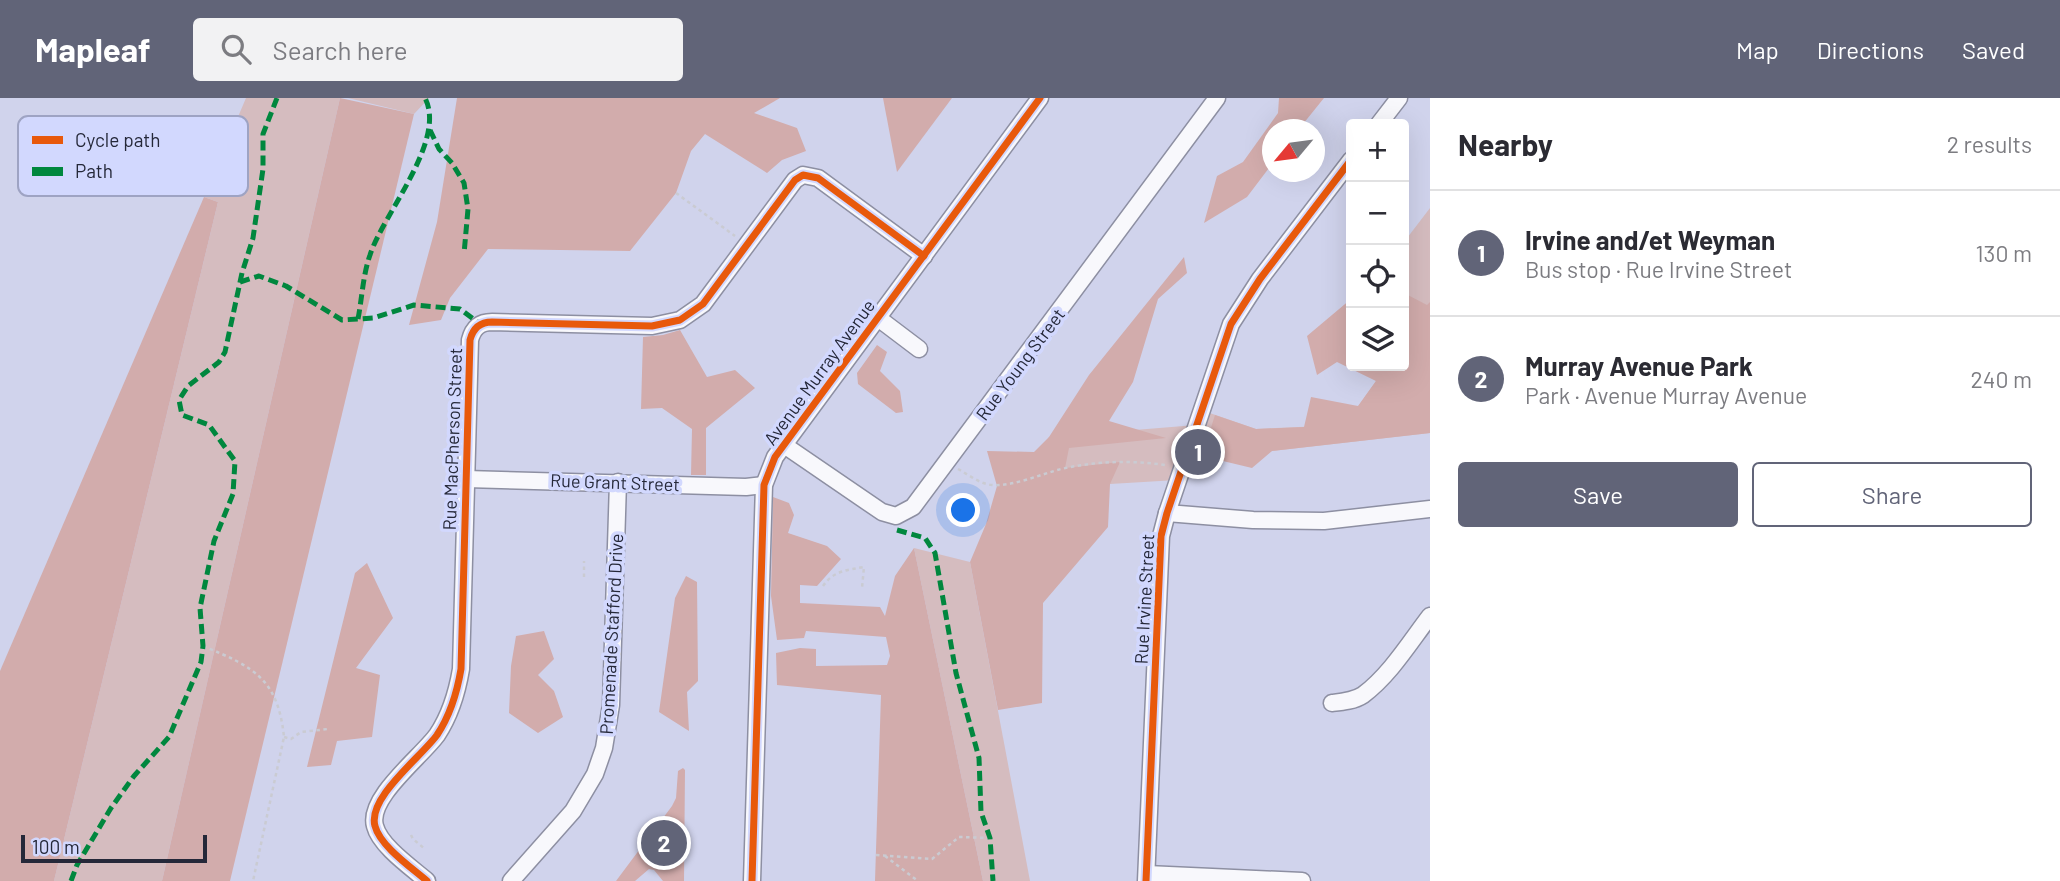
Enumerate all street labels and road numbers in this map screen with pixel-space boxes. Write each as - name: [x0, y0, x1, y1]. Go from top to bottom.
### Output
- street label: Avenue Murray Avenue: [759, 295, 879, 449]
- street label: Rue Young Street: [971, 304, 1069, 424]
- street label: Rue MacPherson Street: [438, 347, 466, 531]
- street label: Rue Grant Street: [550, 469, 680, 495]
- street label: Promenade Stafford Drive: [595, 533, 627, 735]
- street label: Rue Irvine Street: [1130, 533, 1158, 665]

